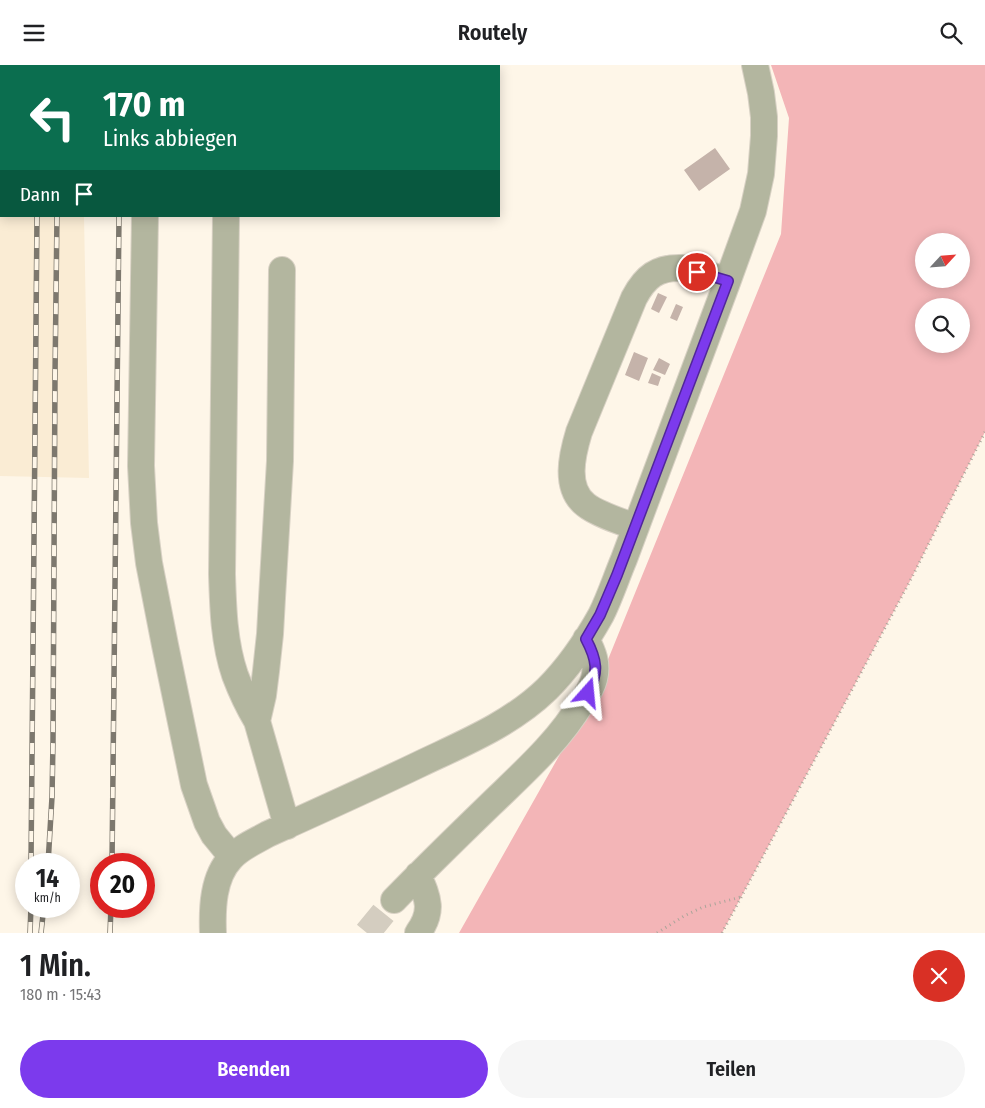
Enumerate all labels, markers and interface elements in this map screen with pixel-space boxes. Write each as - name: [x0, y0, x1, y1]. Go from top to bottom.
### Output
- icon: menu: [20, 19, 48, 47]
- text: Routely: [458, 19, 527, 46]
- icon: search: [937, 19, 965, 47]
- text: 170 m: [103, 83, 186, 125]
- icon: left: [20, 85, 85, 150]
- text: Links abbiegen: [103, 125, 238, 152]
- icon: arrive: [70, 180, 98, 208]
- text: Dann: [20, 183, 60, 206]
- north arrow: [915, 233, 970, 287]
- map controls: [915, 233, 970, 353]
- pin: [676, 251, 718, 293]
- icon: arrive: [683, 258, 711, 286]
- button: search: [915, 298, 970, 353]
- position arrow: [561, 666, 613, 718]
- speed limit sign: 20: [90, 853, 155, 918]
- text: 14: [36, 864, 59, 894]
- text: km/h: [34, 891, 61, 905]
- text: 1 Min.: [20, 948, 91, 984]
- button: close: [913, 950, 965, 1002]
- text: 180 m · 15:43: [20, 985, 101, 1004]
- button: Beenden: [20, 1040, 488, 1098]
- button: Teilen: [498, 1040, 965, 1098]

